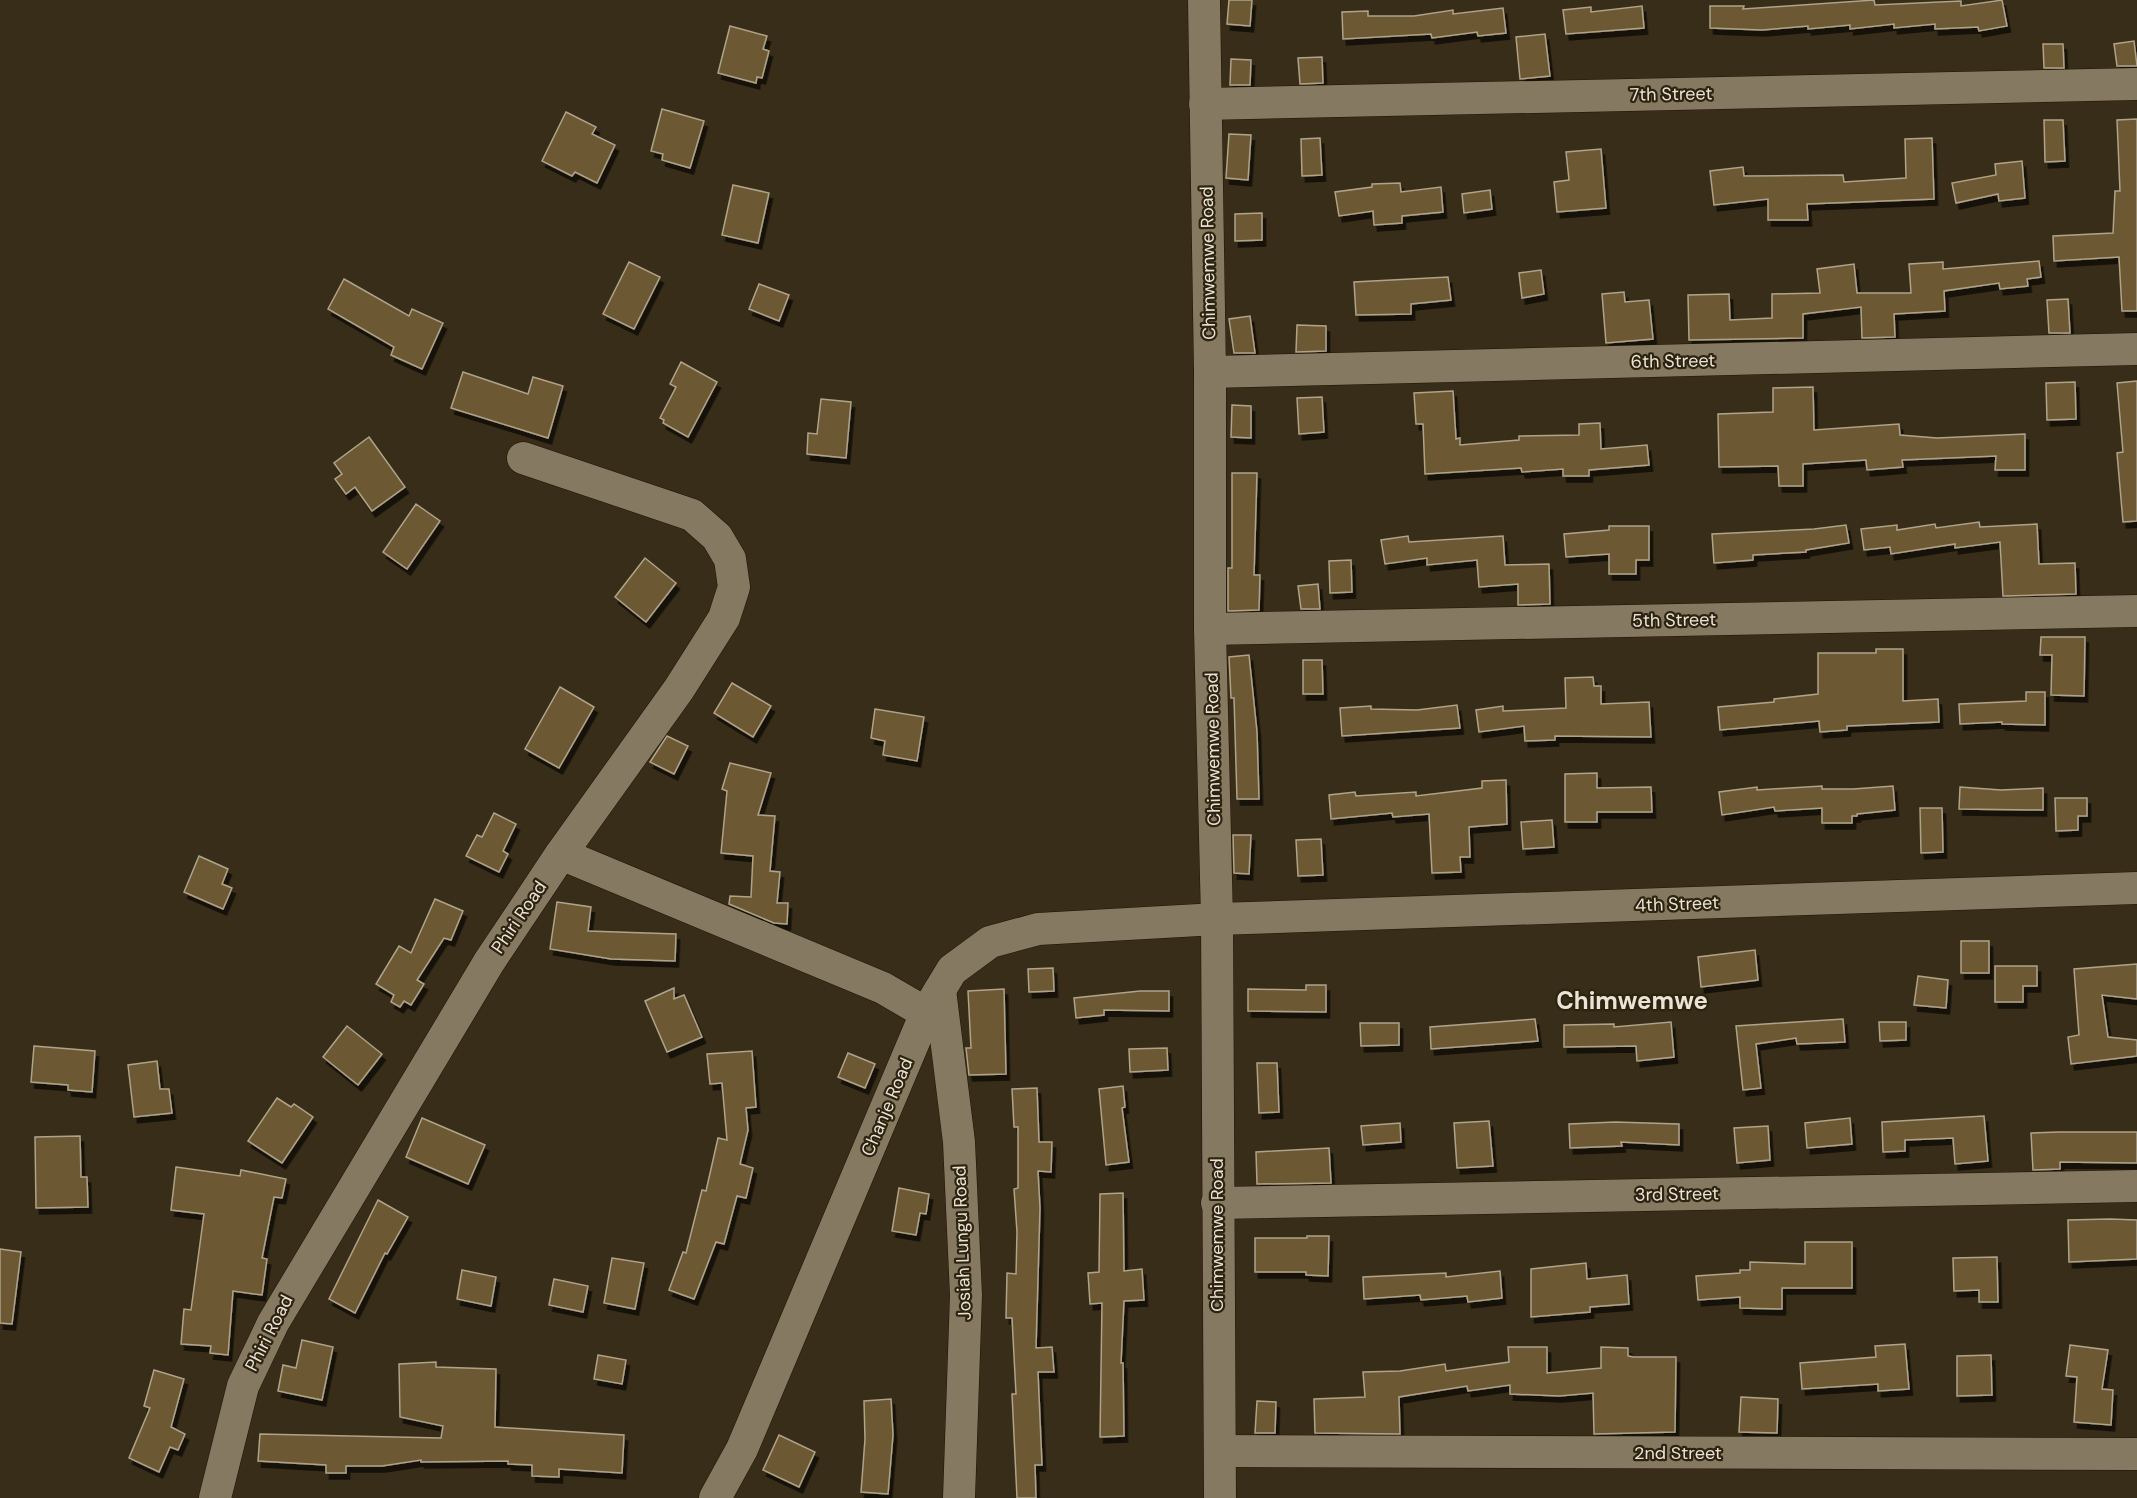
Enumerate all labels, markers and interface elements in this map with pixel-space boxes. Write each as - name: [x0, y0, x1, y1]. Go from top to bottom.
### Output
- street label: 7th Street: [1629, 81, 1713, 107]
- street label: Chimwemwe Road: [1195, 186, 1221, 340]
- street label: 6th Street: [1631, 348, 1715, 374]
- street label: 5th Street: [1632, 607, 1716, 633]
- street label: Chimwemwe Road: [1200, 672, 1226, 826]
- street label: Phiri Road: [486, 876, 552, 958]
- street label: 4th Street: [1635, 891, 1719, 917]
- district label: Chimwemwe: [1556, 985, 1708, 1016]
- street label: Chanje Road: [856, 1054, 918, 1160]
- street label: Chimwemwe Road: [1205, 1158, 1229, 1312]
- street label: Josiah Lungu Road: [947, 1165, 977, 1321]
- street label: 3rd Street: [1635, 1181, 1719, 1207]
- street label: Phiri Road: [240, 1291, 298, 1375]
- street label: 2nd Street: [1634, 1441, 1722, 1465]

